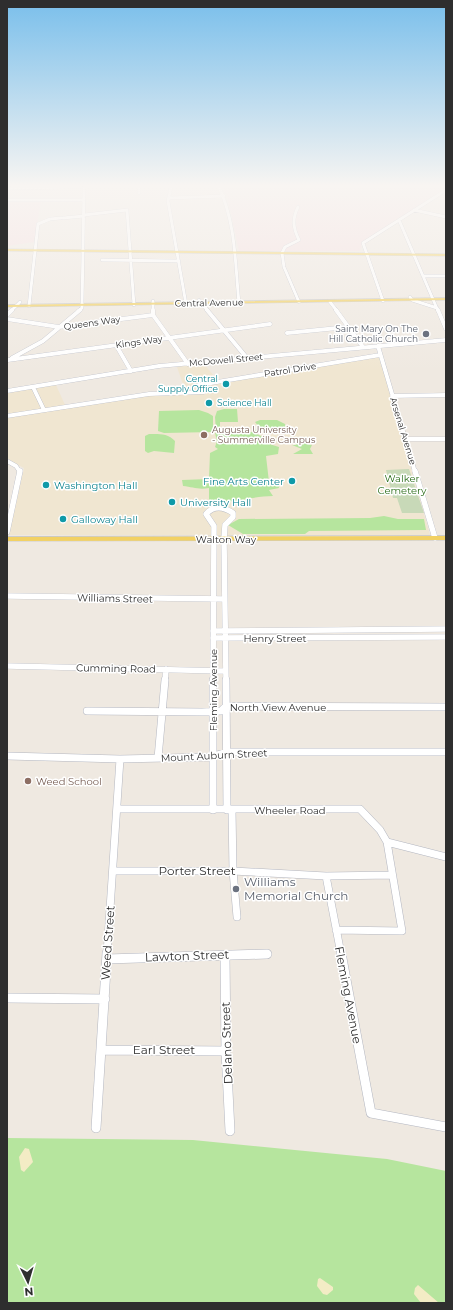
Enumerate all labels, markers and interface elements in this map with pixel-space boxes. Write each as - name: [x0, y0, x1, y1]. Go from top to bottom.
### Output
- street label: Central Avenue: [175, 296, 244, 309]
- street label: Queens Way: [63, 313, 121, 332]
- place label: Saint Mary On The Hill Catholic Church: [329, 323, 419, 344]
- marker: Saint Mary On The Hill Catholic Church: [421, 329, 431, 339]
- street label: Kings Way: [115, 333, 163, 350]
- street label: McDowell Street: [189, 351, 264, 368]
- street label: Patrol Drive: [263, 360, 317, 379]
- place label: Central Supply Office: [158, 373, 219, 394]
- marker: Central Supply Office: [221, 379, 231, 389]
- street label: Arsenal Avenue: [388, 396, 419, 466]
- place label: Science Hall: [217, 397, 272, 408]
- marker: Science Hall: [204, 398, 214, 408]
- place label: Augusta University - Summerville Campus: [212, 424, 316, 445]
- marker: Augusta University - Summerville Campus: [199, 430, 209, 440]
- park label: Walker Cemetery: [378, 472, 427, 497]
- place label: Fine Arts Center: [203, 475, 284, 488]
- marker: Fine Arts Center: [287, 476, 297, 486]
- place label: Washington Hall: [54, 479, 137, 492]
- marker: Washington Hall: [41, 480, 51, 490]
- place label: University Hall: [180, 496, 251, 509]
- marker: University Hall: [167, 497, 177, 507]
- place label: Galloway Hall: [71, 513, 138, 526]
- marker: Galloway Hall: [58, 514, 68, 524]
- street label: Walton Way: [196, 533, 257, 546]
- street label: Williams Street: [77, 591, 153, 606]
- street label: Henry Street: [243, 632, 307, 645]
- street label: Fleming Avenue: [207, 649, 220, 731]
- street label: Cumming Road: [76, 661, 156, 676]
- street label: North View Avenue: [230, 701, 326, 714]
- street label: Mount Auburn Street: [160, 746, 268, 765]
- place label: Weed School: [36, 775, 102, 788]
- marker: Weed School: [23, 776, 33, 786]
- street label: Wheeler Road: [254, 804, 326, 817]
- street label: Porter Street: [158, 863, 236, 878]
- place label: Williams Memorial Church: [244, 874, 348, 903]
- marker: Williams Memorial Church: [231, 884, 241, 894]
- street label: Weed Street: [97, 905, 118, 981]
- street label: Fleming Avenue: [332, 945, 365, 1045]
- street label: Lawton Street: [145, 947, 230, 964]
- street label: Delano Street: [218, 1001, 235, 1085]
- street label: Earl Street: [133, 1042, 195, 1057]
- north arrow: [8, 1262, 48, 1302]
- text: N: [24, 1285, 34, 1299]

